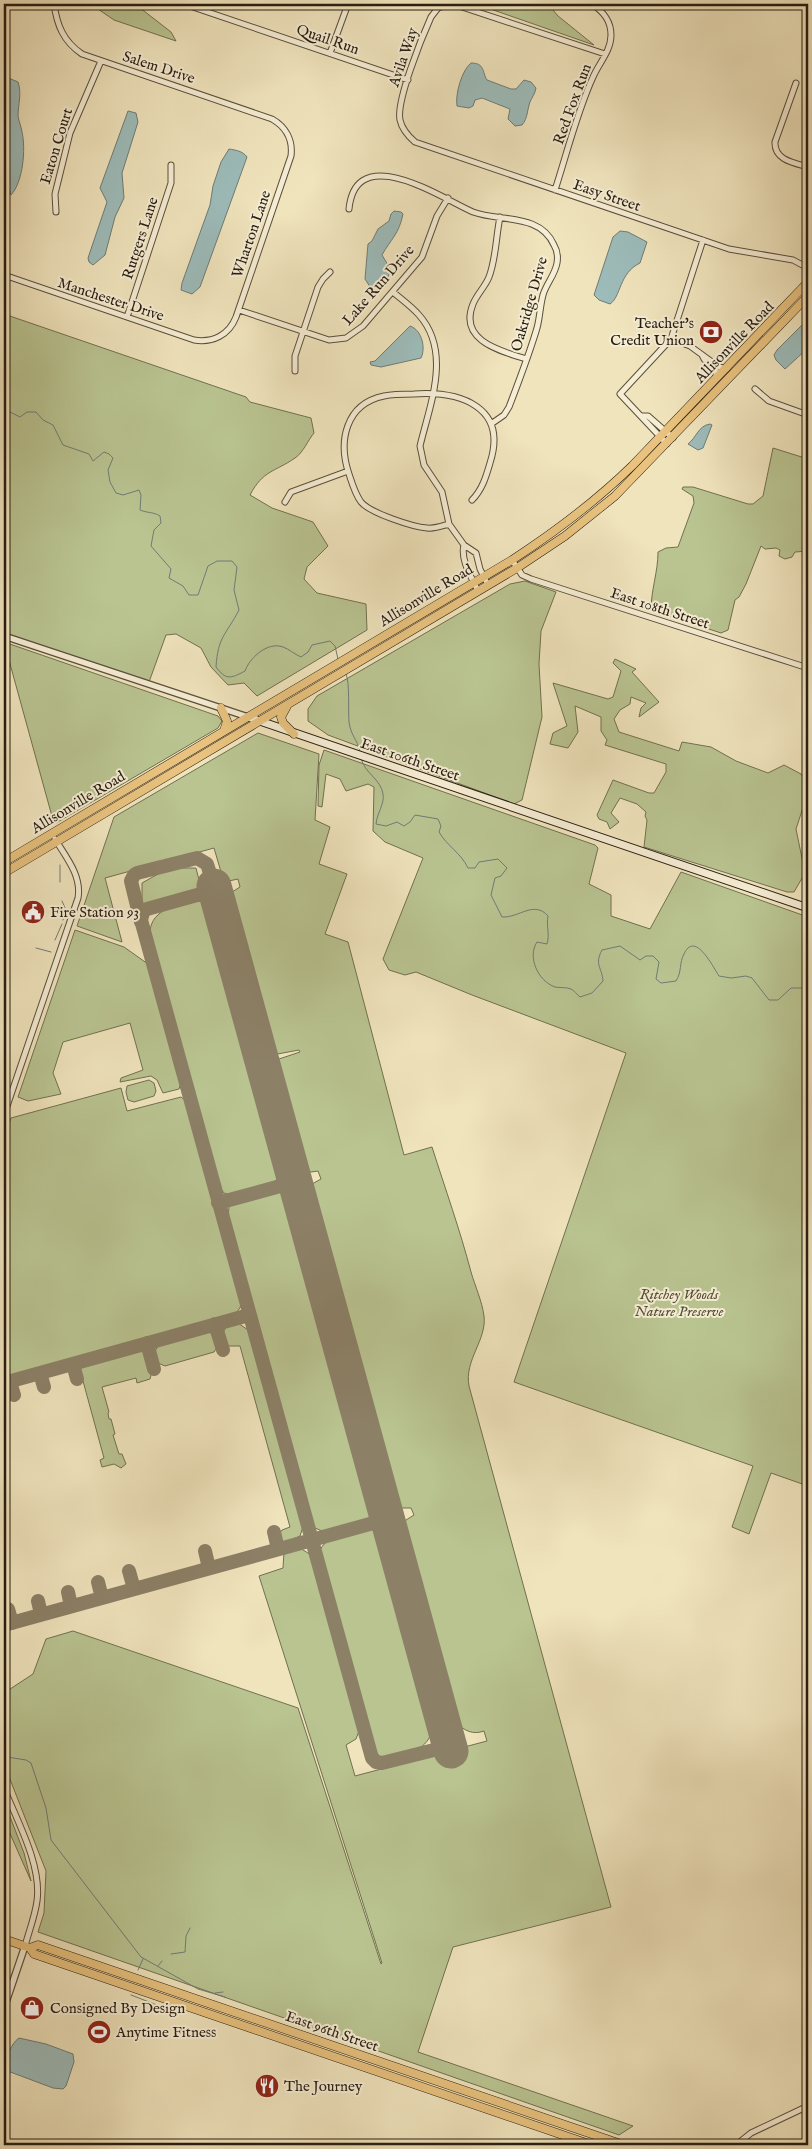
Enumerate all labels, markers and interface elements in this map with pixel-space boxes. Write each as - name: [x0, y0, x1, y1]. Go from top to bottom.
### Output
- street label: Quail Run: [294, 20, 362, 59]
- street label: Avila Way: [384, 24, 423, 90]
- street label: Salem Drive: [120, 47, 198, 88]
- street label: Red Fox Run: [549, 61, 596, 147]
- street label: Eaton Court: [36, 106, 77, 186]
- street label: Easy Street: [571, 175, 643, 216]
- street label: Wharton Lane: [228, 188, 275, 280]
- street label: Rutgers Lane: [118, 195, 163, 282]
- street label: Lake Run Drive: [338, 241, 419, 330]
- street label: Oakridge Drive: [507, 254, 552, 354]
- street label: Manchester Drive: [55, 273, 167, 326]
- street label: Allisonville Road: [690, 297, 779, 388]
- place label: Teacher's Credit Union: [610, 314, 694, 350]
- bank icon: Teacher's Credit Union: [698, 319, 724, 345]
- street label: Allisonville Road: [375, 559, 478, 631]
- street label: East 108th Street: [608, 584, 712, 633]
- street label: East 106th Street: [358, 734, 462, 785]
- street label: Allisonville Road: [27, 766, 130, 838]
- public building icon: Fire Station 93: [20, 899, 46, 925]
- place label: Fire Station 93: [50, 903, 139, 922]
- park label: Ritchey Woods Nature Preserve: [635, 1285, 723, 1321]
- shop icon: Consigned By Design: [19, 1995, 45, 2021]
- place label: Consigned By Design: [50, 1999, 185, 2018]
- street label: East 96th Street: [283, 2007, 381, 2056]
- sports icon: Anytime Fitness: [86, 2019, 112, 2045]
- place label: Anytime Fitness: [115, 2023, 216, 2042]
- restaurant icon: The Journey: [254, 2073, 280, 2099]
- place label: The Journey: [284, 2077, 363, 2096]

